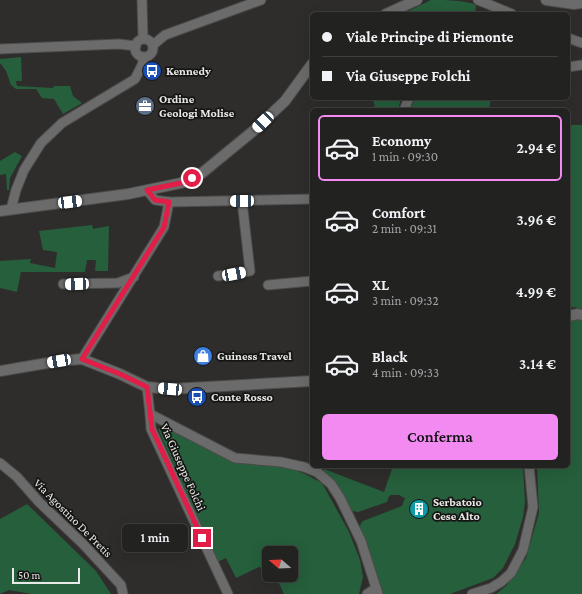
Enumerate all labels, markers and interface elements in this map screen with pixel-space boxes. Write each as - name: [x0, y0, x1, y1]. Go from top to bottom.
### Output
- text: Viale Principe di Piemonte: [346, 29, 513, 45]
- bus stop icon: Kennedy: [141, 60, 163, 82]
- place label: Kennedy: [166, 64, 211, 78]
- text: Via Giuseppe Folchi: [346, 68, 470, 84]
- place label: Ordine Geologi Molise: [159, 92, 235, 120]
- office icon: Ordine Geologi Molise: [134, 95, 156, 117]
- car: [250, 109, 276, 135]
- icon: car: [324, 130, 360, 166]
- text: Economy: [372, 133, 431, 149]
- text: 2.94 €: [516, 140, 556, 156]
- text: 1 min · 09:30: [372, 149, 438, 164]
- route start: [183, 169, 201, 187]
- car: [57, 195, 83, 209]
- car: [230, 195, 254, 207]
- icon: car: [324, 202, 360, 238]
- text: Comfort: [372, 205, 426, 221]
- text: 3.96 €: [517, 212, 556, 228]
- text: 2 min · 09:31: [372, 221, 437, 236]
- car: [221, 266, 247, 282]
- icon: car: [324, 274, 360, 310]
- text: XL: [372, 277, 389, 293]
- car: [65, 278, 89, 290]
- text: 4.99 €: [516, 284, 556, 300]
- text: 3 min · 09:32: [372, 293, 439, 308]
- shop icon: Guiness Travel: [192, 345, 214, 367]
- icon: car: [324, 346, 360, 382]
- place label: Guiness Travel: [217, 349, 292, 363]
- text: Black: [372, 349, 407, 365]
- car: [46, 353, 72, 369]
- text: 3.14 €: [519, 356, 556, 372]
- text: 4 min · 09:33: [372, 365, 439, 380]
- car: [158, 382, 182, 396]
- bus stop icon: Conte Rosso: [186, 386, 208, 408]
- place label: Conte Rosso: [211, 390, 273, 404]
- button: Conferma: [322, 414, 558, 460]
- street label: Via Giuseppe Folchi: [157, 421, 209, 513]
- street label: Via Agostino De Pretis: [31, 476, 115, 560]
- place label: Serbatoio Cese Alto: [433, 495, 482, 523]
- building icon: Serbatoio Cese Alto: [408, 498, 430, 520]
- callout: 1 min: [122, 524, 188, 552]
- route end: [193, 529, 211, 547]
- text: 1 min: [141, 530, 169, 545]
- north arrow: [262, 546, 298, 582]
- map controls: [262, 546, 298, 582]
- scale bar: [12, 566, 80, 585]
- text: 50 m: [18, 569, 40, 581]

